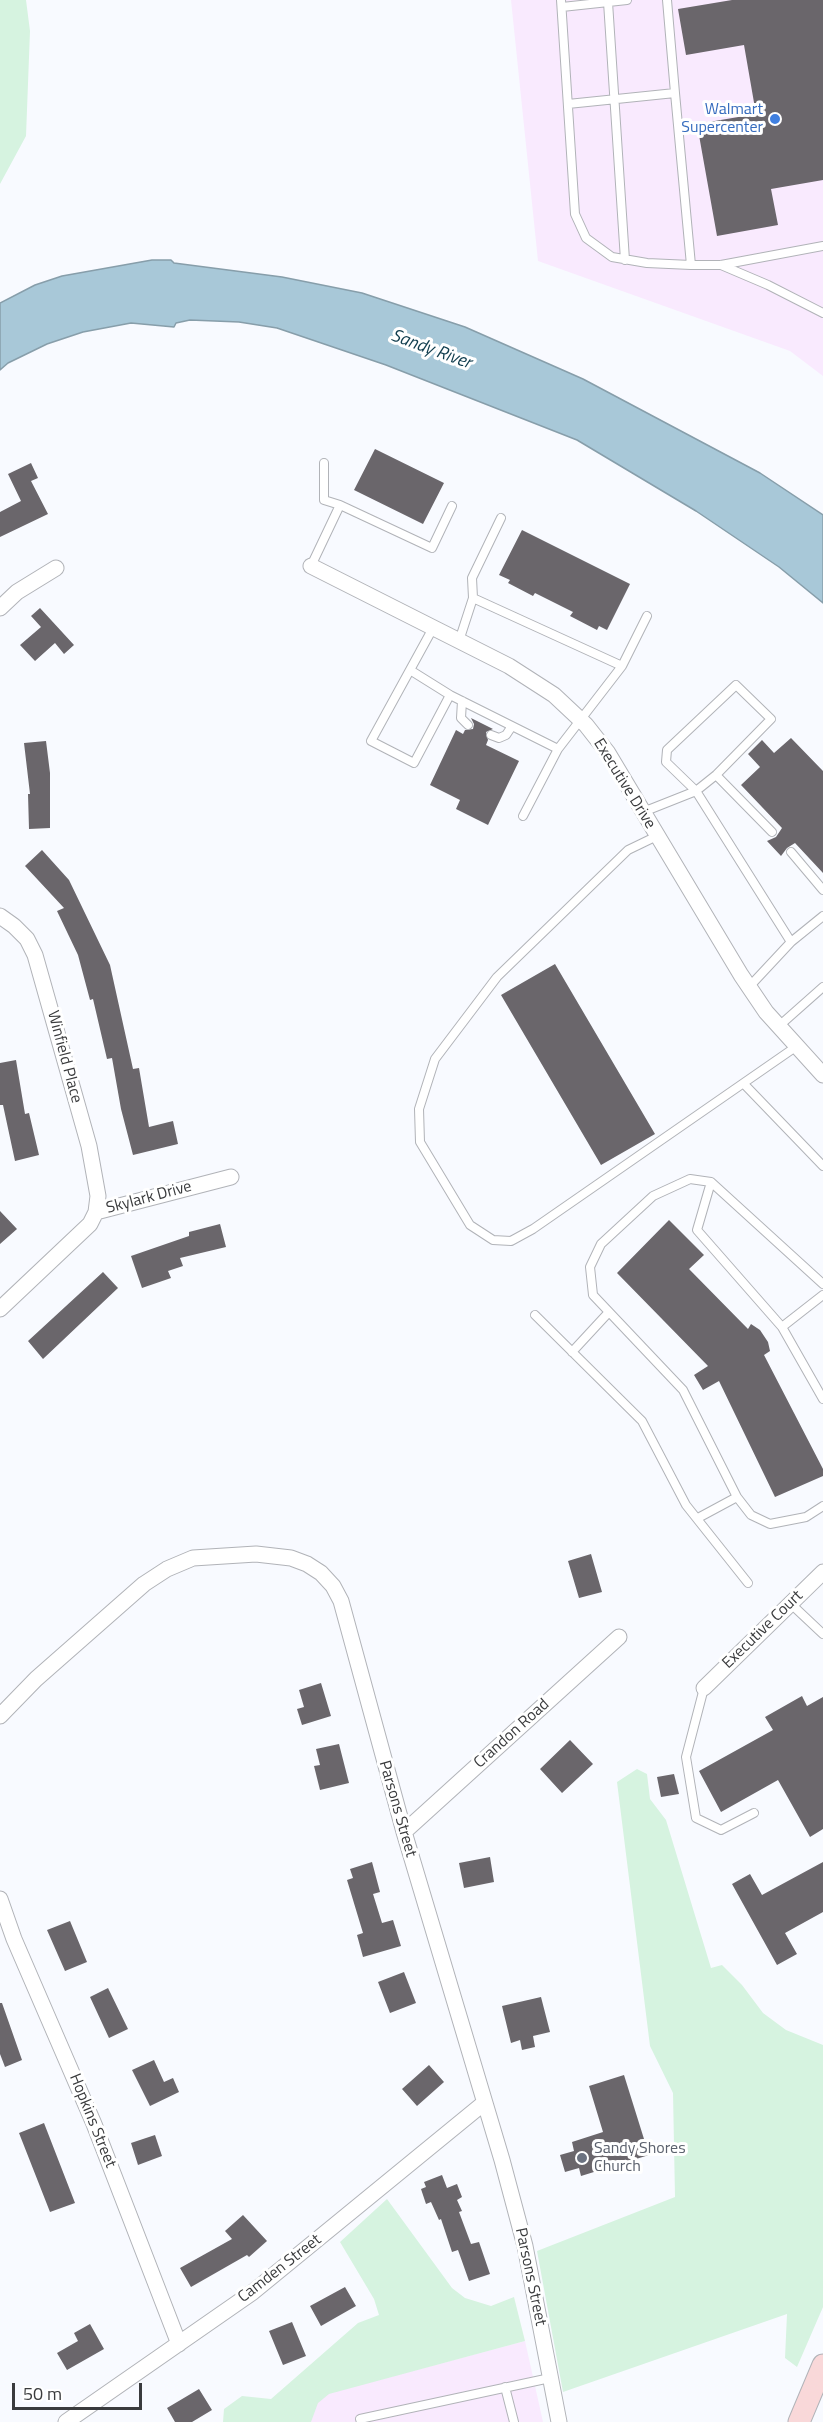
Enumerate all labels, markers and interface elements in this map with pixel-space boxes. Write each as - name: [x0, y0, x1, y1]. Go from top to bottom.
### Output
- place label: Walmart Supercenter: [681, 100, 763, 138]
- marker: Walmart Supercenter: [768, 112, 782, 126]
- water label: Sandy River: [388, 326, 474, 374]
- street label: Executive Drive: [589, 735, 659, 833]
- street label: Winfield Place: [42, 1009, 86, 1105]
- street label: Skylark Drive: [104, 1177, 194, 1219]
- street label: Executive Court: [719, 1587, 807, 1673]
- street label: Crandon Road: [470, 1695, 554, 1773]
- street label: Parsons Street: [374, 1758, 420, 1860]
- street label: Hopkins Street: [64, 2071, 120, 2171]
- place label: Sandy Shores Church: [594, 2139, 686, 2177]
- marker: Sandy Shores Church: [575, 2151, 589, 2165]
- street label: Parsons Street: [510, 2226, 550, 2328]
- street label: Camden Street: [235, 2231, 325, 2307]
- scale bar: [15, 2371, 146, 2409]
- text: 50 m: [23, 2380, 62, 2407]

